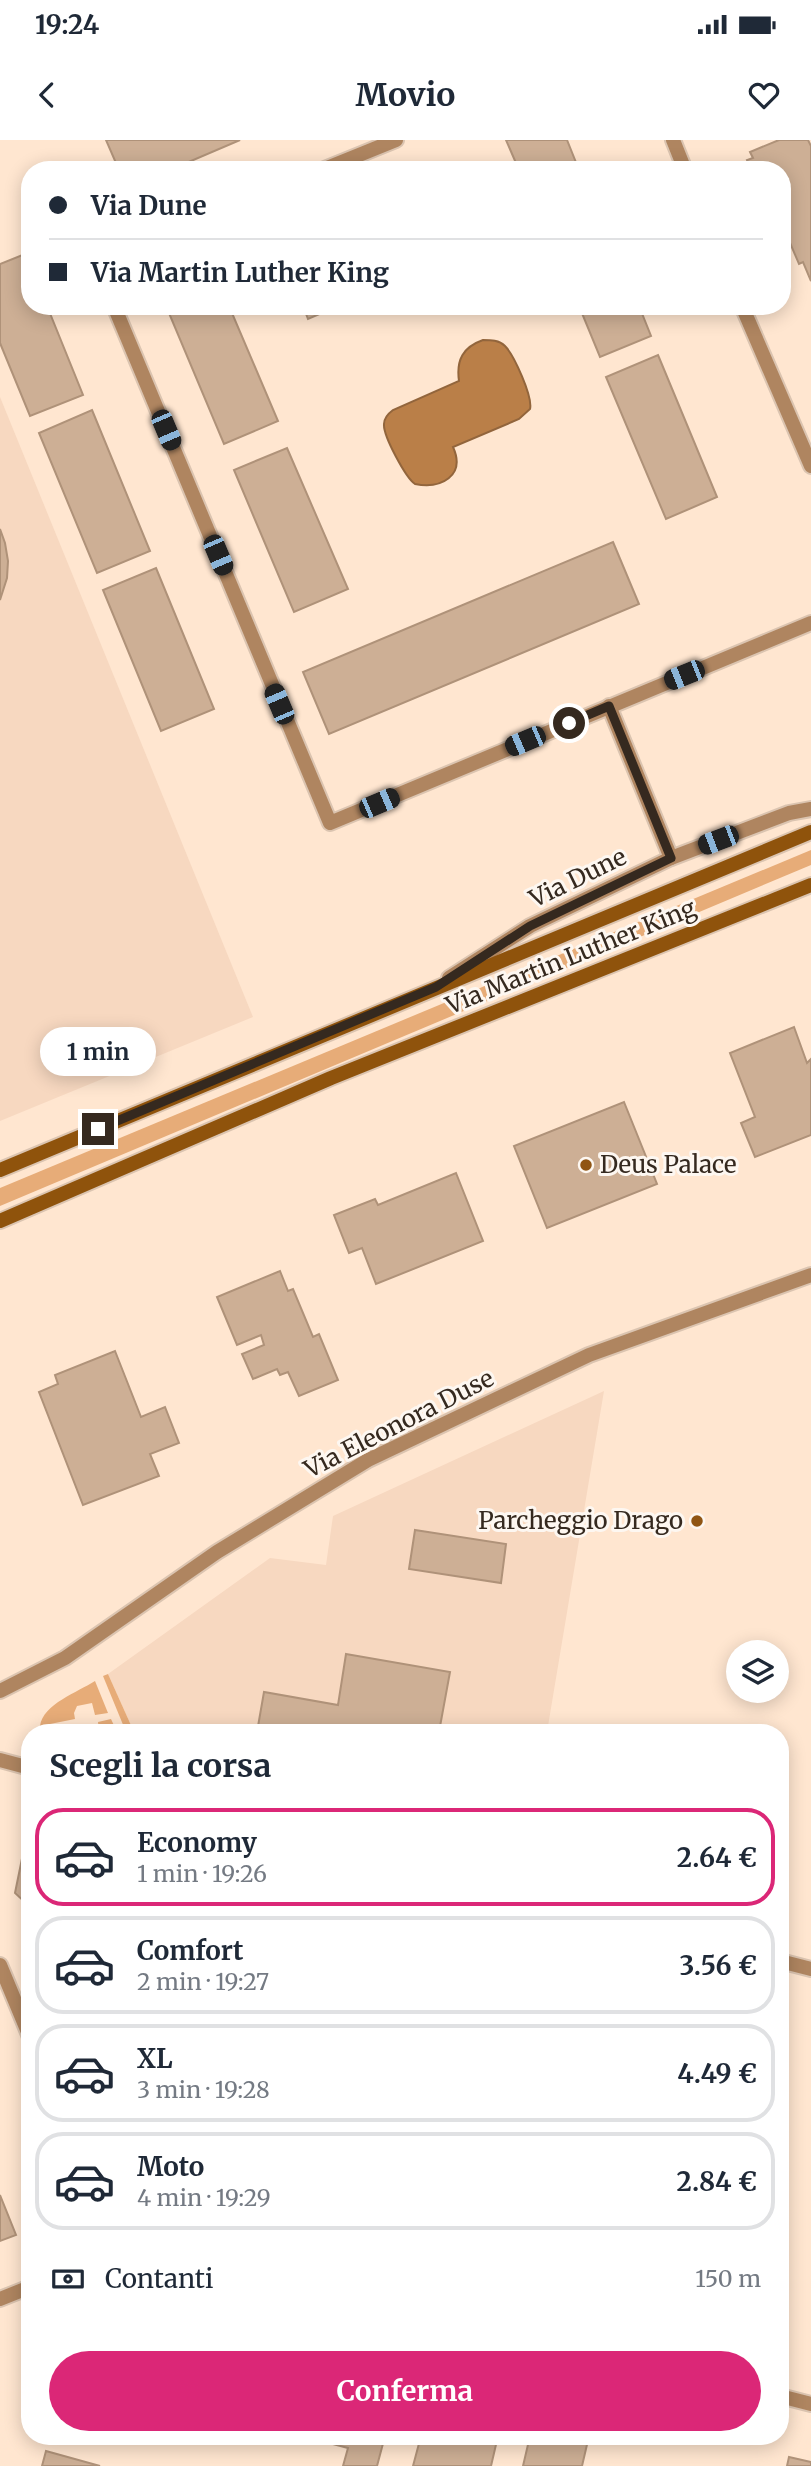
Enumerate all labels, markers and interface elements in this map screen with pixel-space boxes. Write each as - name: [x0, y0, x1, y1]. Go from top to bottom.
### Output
- text: 19:24: [35, 8, 99, 41]
- text: Movio: [356, 75, 455, 115]
- icon: back: [28, 76, 66, 114]
- icon: heart: [745, 76, 783, 114]
- text: Via Dune: [91, 189, 207, 222]
- text: Via Martin Luther King: [91, 256, 389, 289]
- car: [149, 407, 184, 453]
- car: [201, 532, 236, 578]
- car: [661, 657, 708, 693]
- car: [262, 681, 297, 727]
- route start: [553, 707, 585, 739]
- car: [502, 723, 549, 759]
- car: [356, 785, 403, 821]
- car: [695, 823, 742, 857]
- street label: Via Dune: [523, 841, 631, 915]
- street label: Via Martin Luther King: [440, 892, 701, 1021]
- callout: 1 min: [40, 1028, 156, 1076]
- text: 1 min: [67, 1037, 129, 1066]
- route end: [82, 1113, 114, 1145]
- place label: Deus Palace: [600, 1149, 737, 1180]
- marker: Deus Palace: [578, 1157, 594, 1173]
- street label: Via Eleonora Duse: [298, 1362, 499, 1485]
- place label: Parcheggio Drago: [478, 1505, 683, 1536]
- marker: Parcheggio Drago: [689, 1513, 705, 1529]
- map controls: [726, 1640, 789, 1703]
- button: layers: [726, 1640, 789, 1703]
- text: Scegli la corsa: [49, 1746, 271, 1786]
- icon: car: [53, 1826, 116, 1889]
- text: Economy: [137, 1826, 257, 1859]
- text: 2.64 €: [677, 1841, 757, 1874]
- text: 1 min · 19:26: [137, 1859, 267, 1888]
- icon: car: [53, 1934, 116, 1997]
- text: Comfort: [137, 1934, 243, 1967]
- text: 3.56 €: [679, 1949, 757, 1982]
- text: 2 min · 19:27: [137, 1967, 269, 1996]
- icon: car: [53, 2042, 116, 2105]
- text: XL: [137, 2042, 173, 2075]
- text: 4.49 €: [677, 2057, 757, 2090]
- text: 3 min · 19:28: [137, 2075, 270, 2104]
- icon: car: [53, 2150, 116, 2213]
- text: Moto: [137, 2150, 204, 2183]
- text: 2.84 €: [676, 2165, 757, 2198]
- text: 4 min · 19:29: [137, 2183, 271, 2212]
- icon: cash: [49, 2260, 87, 2298]
- text: Contanti: [105, 2262, 213, 2295]
- text: 150 m: [695, 2264, 761, 2293]
- button: Conferma: [49, 2351, 761, 2431]

